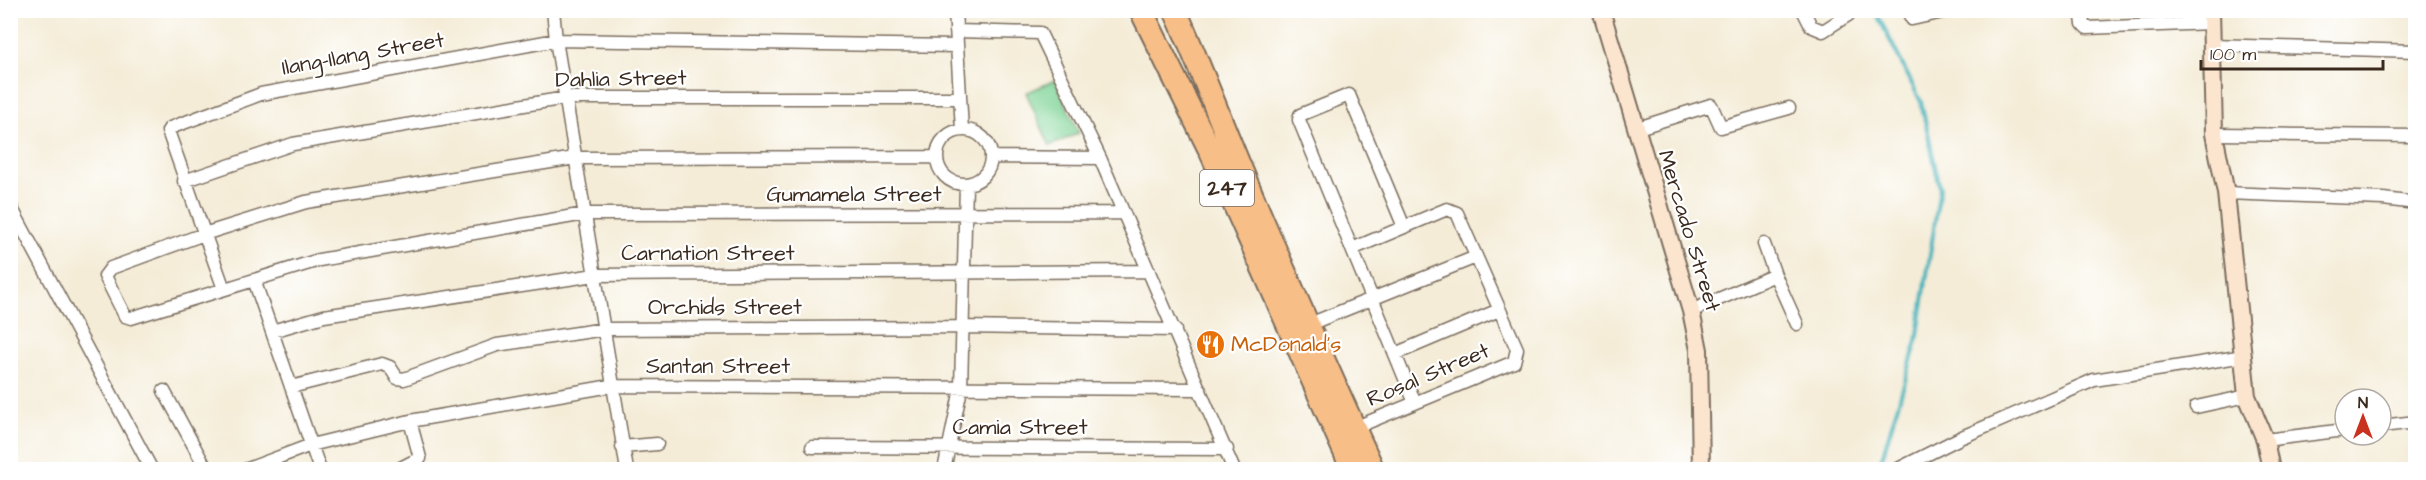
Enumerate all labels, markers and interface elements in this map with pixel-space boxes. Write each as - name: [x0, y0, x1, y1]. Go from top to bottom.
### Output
- street label: Ilang-Ilang Street: [279, 24, 447, 85]
- scale bar: [2201, 33, 2382, 71]
- text: 100 m: [2210, 42, 2256, 67]
- street label: Dahlia Street: [555, 62, 687, 96]
- street label: Mercado Street: [1650, 146, 1728, 316]
- road number: 247: [1200, 170, 1254, 206]
- street label: Gumamela Street: [766, 179, 942, 210]
- street label: Carnation Street: [621, 238, 795, 269]
- street label: Orchids Street: [648, 292, 802, 323]
- restaurant icon: McDonald's: [1194, 328, 1226, 360]
- place label: McDonald's: [1231, 329, 1341, 360]
- street label: Rosal Street: [1362, 335, 1494, 415]
- street label: Santan Street: [646, 351, 790, 382]
- north arrow: [2333, 387, 2393, 447]
- text: N: [2358, 392, 2368, 414]
- street label: Camia Street: [952, 412, 1088, 443]

